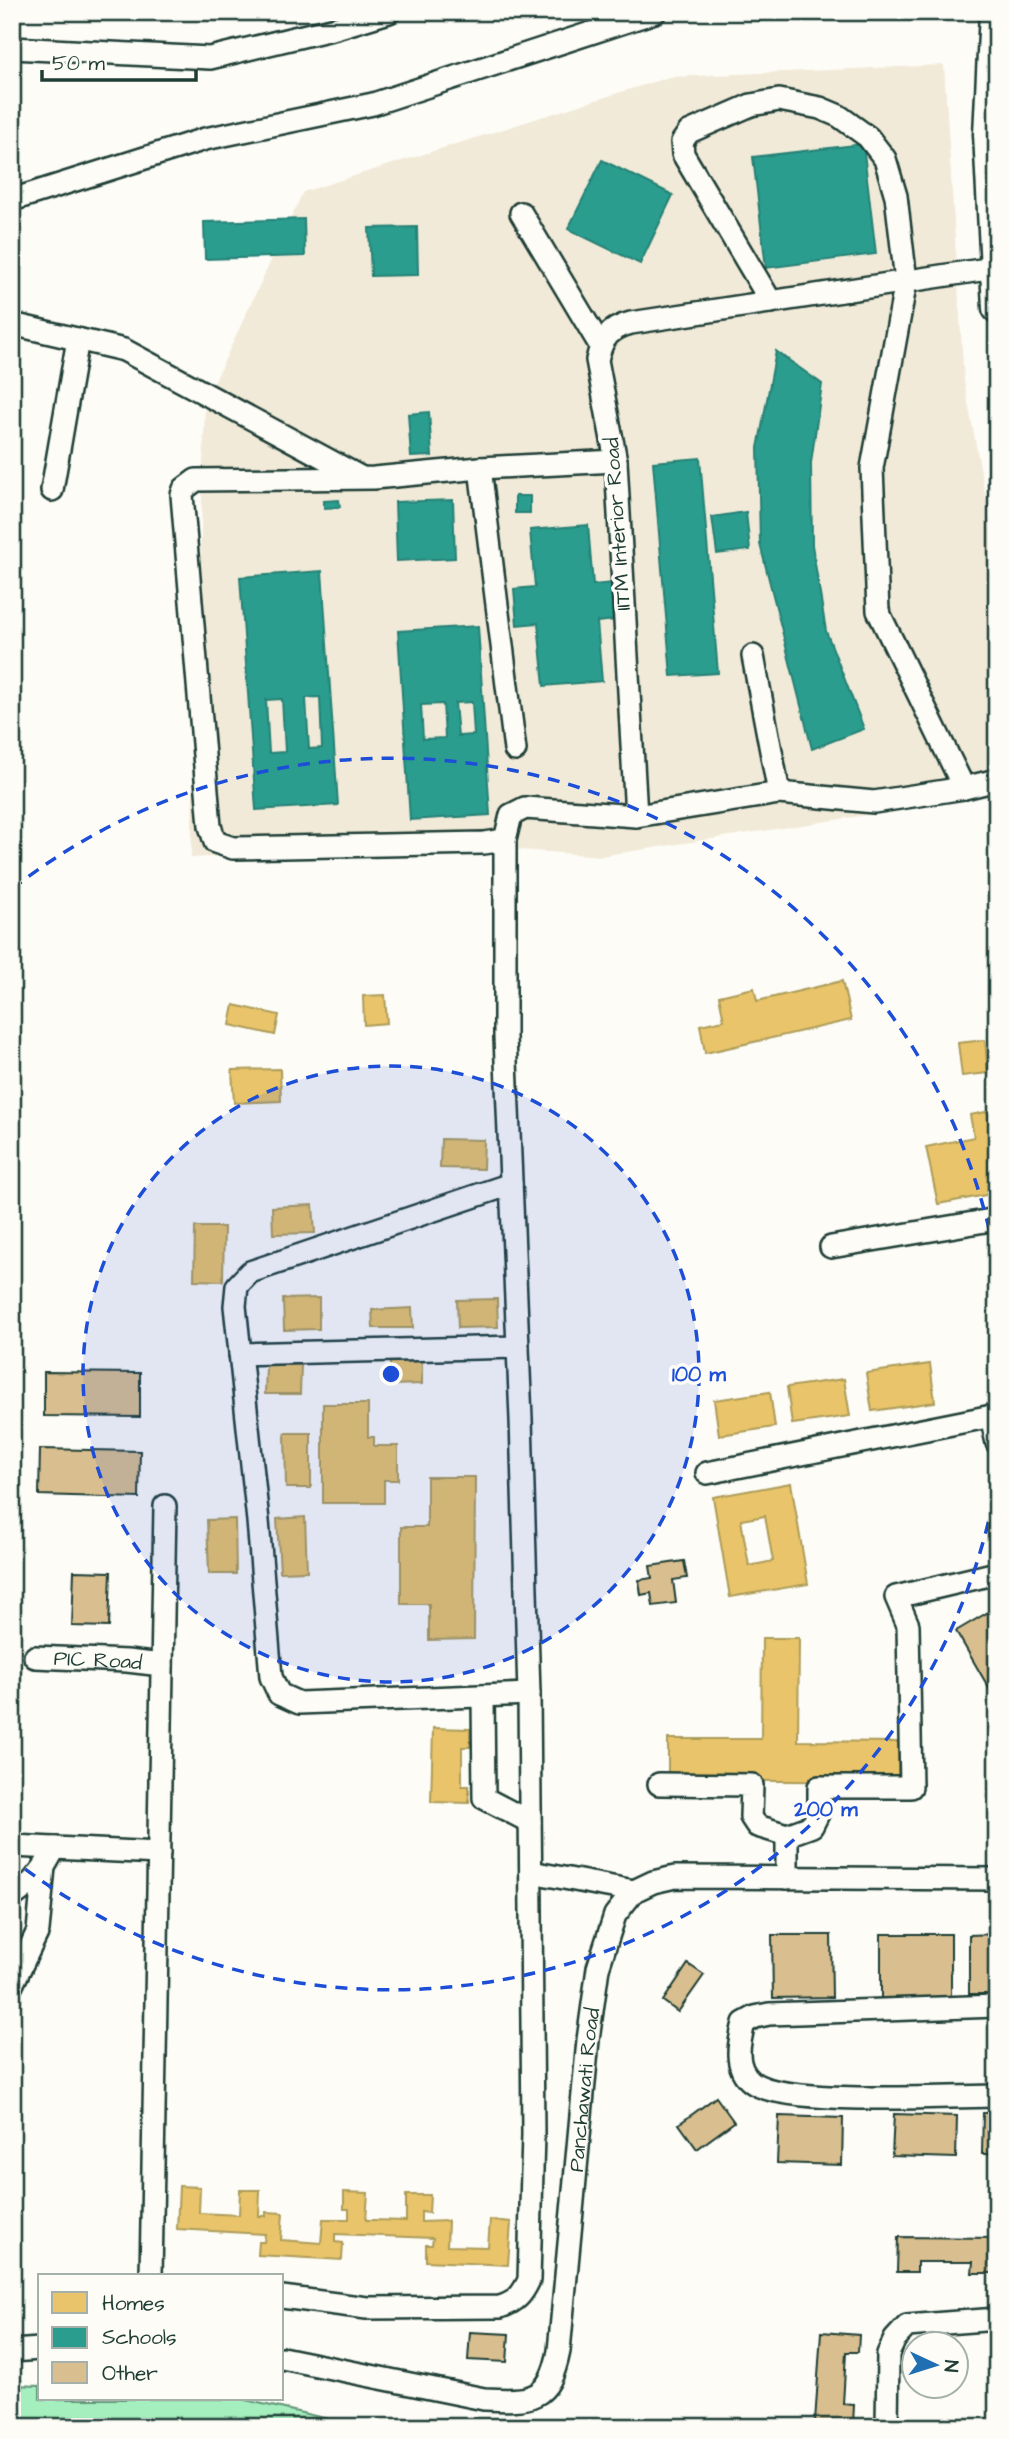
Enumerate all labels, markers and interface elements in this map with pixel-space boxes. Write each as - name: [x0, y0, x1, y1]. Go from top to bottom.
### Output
- scale bar: [42, 38, 196, 82]
- text: 50 m: [52, 49, 106, 78]
- street label: IITM Interior Road: [597, 436, 638, 612]
- text: 100 m: [672, 1360, 727, 1389]
- centre of rings: [379, 1362, 403, 1386]
- street label: PIC Road: [53, 1644, 144, 1678]
- text: 200 m: [793, 1795, 858, 1824]
- street label: Panchawati Road: [562, 2006, 607, 2173]
- legend: [38, 2274, 284, 2400]
- text: Homes: [102, 2289, 165, 2318]
- text: Schools: [102, 2323, 177, 2352]
- north arrow: [900, 2330, 970, 2400]
- text: Other: [102, 2359, 158, 2388]
- text: N: [937, 2359, 964, 2373]

